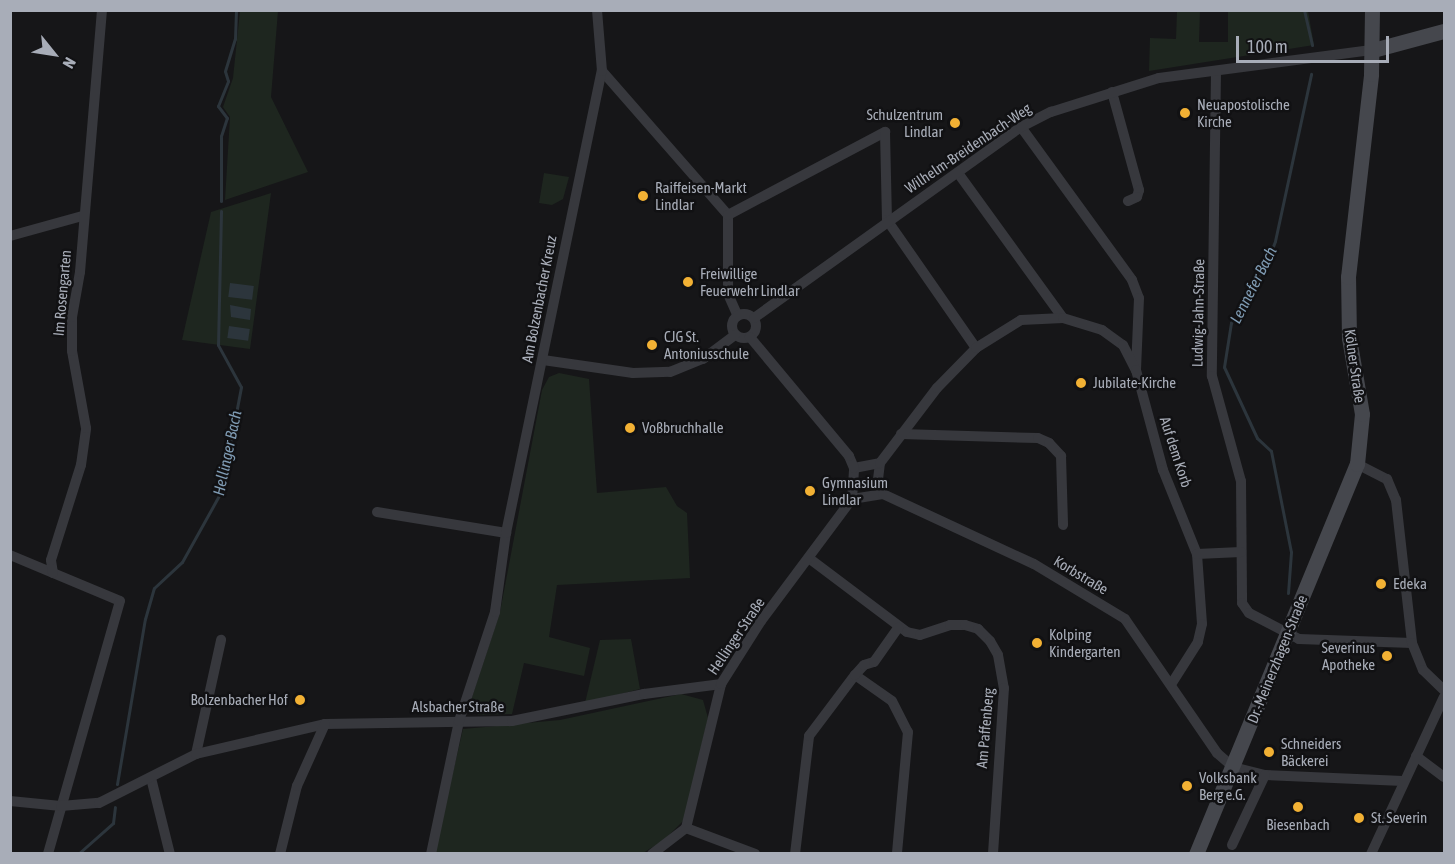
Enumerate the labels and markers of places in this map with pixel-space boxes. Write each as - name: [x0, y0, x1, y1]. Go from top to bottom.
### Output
- place label: Neuapostolische Kirche: [1197, 95, 1290, 130]
- place label: Schulzentrum Lindlar: [867, 105, 943, 140]
- marker: Neuapostolische Kirche: [1178, 106, 1192, 120]
- marker: Schulzentrum Lindlar: [948, 116, 962, 130]
- place label: Raiffeisen-Markt Lindlar: [655, 178, 747, 213]
- marker: Raiffeisen-Markt Lindlar: [636, 189, 650, 203]
- place label: Freiwillige Feuerwehr Lindlar: [700, 264, 799, 299]
- marker: Freiwillige Feuerwehr Lindlar: [681, 275, 695, 289]
- place label: CJG St. Antoniusschule: [664, 327, 749, 362]
- marker: CJG St. Antoniusschule: [645, 338, 659, 352]
- place label: Jubilate-Kirche: [1093, 374, 1176, 392]
- marker: Jubilate-Kirche: [1074, 376, 1088, 390]
- place label: Voßbruchhalle: [642, 419, 723, 437]
- marker: Voßbruchhalle: [623, 421, 637, 435]
- place label: Gymnasium Lindlar: [822, 473, 888, 508]
- marker: Gymnasium Lindlar: [803, 484, 817, 498]
- place label: Edeka: [1393, 575, 1427, 593]
- marker: Edeka: [1374, 577, 1388, 591]
- place label: Kolping Kindergarten: [1049, 625, 1121, 660]
- marker: Kolping Kindergarten: [1030, 636, 1044, 650]
- place label: Severinus Apotheke: [1322, 638, 1375, 673]
- marker: Severinus Apotheke: [1380, 649, 1394, 663]
- place label: Bolzenbacher Hof: [190, 691, 288, 709]
- marker: Bolzenbacher Hof: [293, 693, 307, 707]
- place label: Schneiders Bäckerei: [1281, 734, 1341, 769]
- marker: Schneiders Bäckerei: [1262, 745, 1276, 759]
- place label: Volksbank Berg e.G.: [1199, 768, 1257, 803]
- marker: Volksbank Berg e.G.: [1180, 779, 1194, 793]
- marker: Biesenbach: [1291, 800, 1305, 814]
- place label: St. Severin: [1371, 809, 1427, 827]
- marker: St. Severin: [1352, 811, 1366, 825]
- place label: Biesenbach: [1266, 816, 1330, 834]

